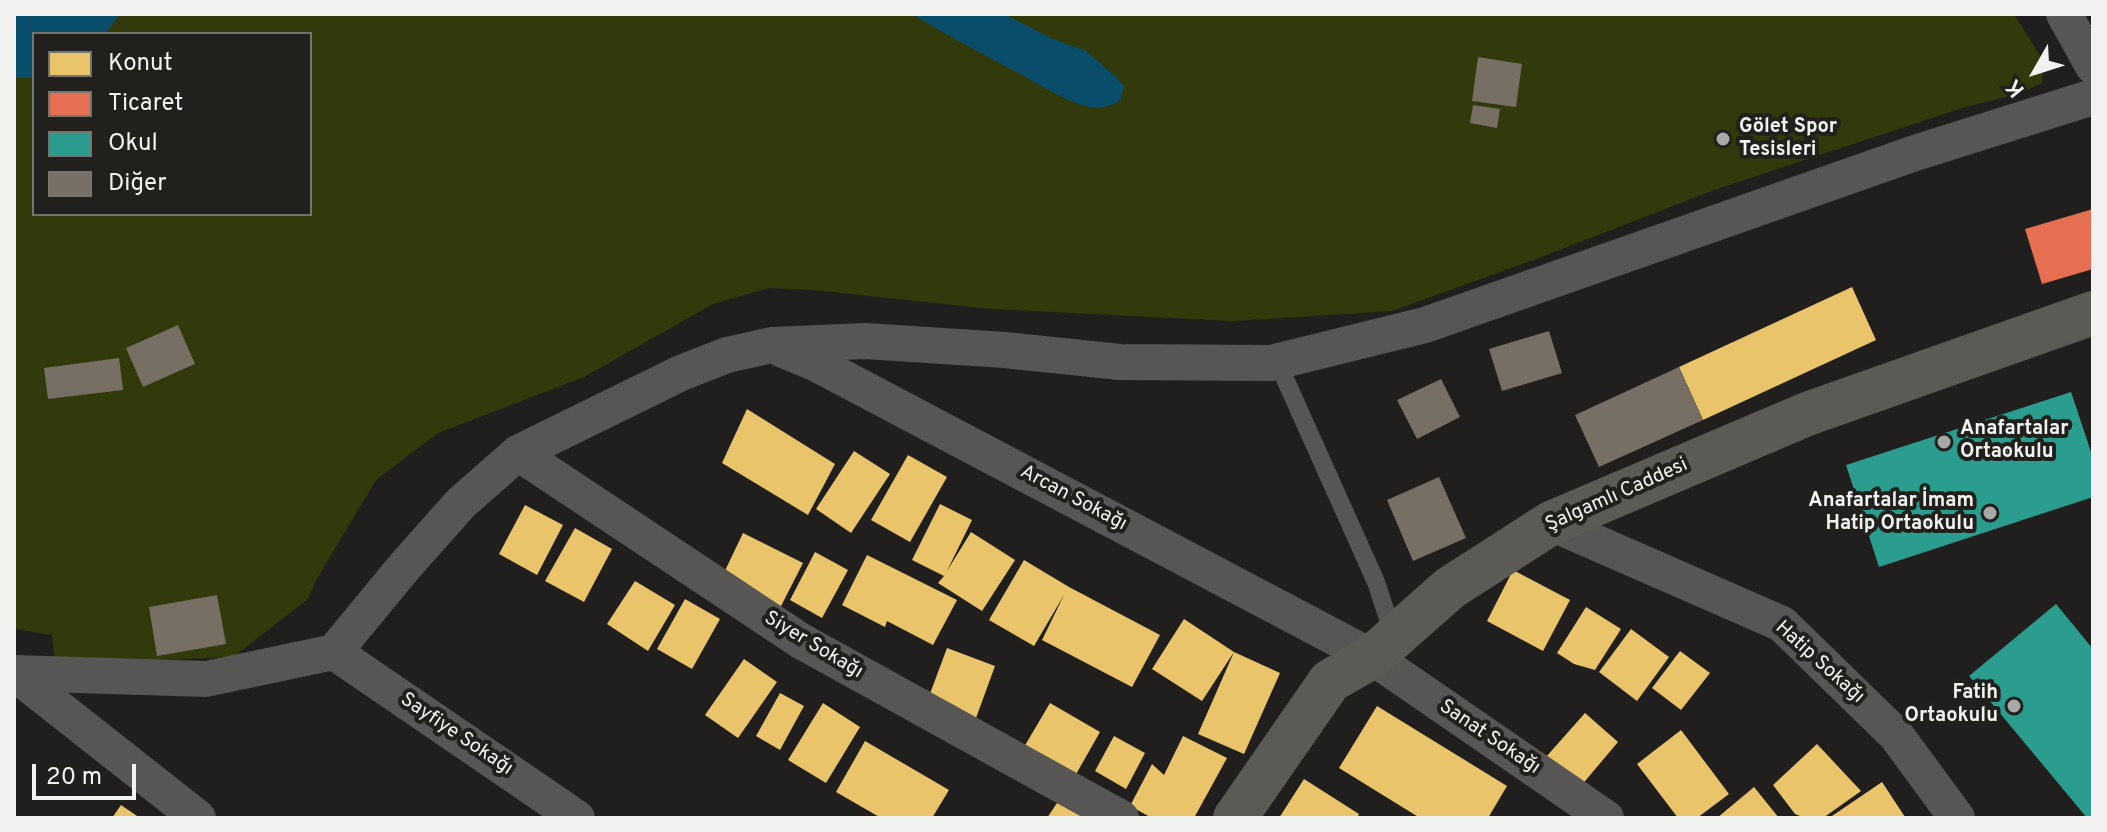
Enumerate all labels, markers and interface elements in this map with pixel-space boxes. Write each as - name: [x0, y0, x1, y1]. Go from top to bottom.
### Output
- legend: [32, 32, 312, 216]
- north arrow: [1995, 32, 2075, 112]
- text: Konut: [108, 49, 173, 79]
- text: K: [2001, 73, 2031, 102]
- text: Ticaret: [108, 89, 183, 119]
- place label: Gölet Spor Tesisleri: [1739, 116, 1837, 163]
- text: Okul: [108, 129, 158, 159]
- marker: Gölet Spor Tesisleri: [1714, 130, 1732, 148]
- text: Diğer: [108, 169, 166, 199]
- place label: Anafartalar Ortaokulu: [1960, 418, 2068, 465]
- marker: Anafartalar Ortaokulu: [1935, 433, 1953, 451]
- street label: Şalgamlı Caddesi: [1542, 454, 1692, 538]
- street label: Arcan Sokağı: [1015, 461, 1131, 537]
- place label: Anafartalar İmam Hatip Ortaokulu: [1808, 490, 1974, 537]
- marker: Anafartalar İmam Hatip Ortaokulu: [1981, 504, 1999, 522]
- street label: Siyer Sokağı: [759, 607, 867, 685]
- street label: Hatip Sokağı: [1769, 617, 1869, 709]
- place label: Fatih Ortaokulu: [1904, 682, 1998, 729]
- street label: Sayfiye Sokağı: [395, 688, 517, 782]
- street label: Sanat Sokağı: [1434, 695, 1544, 781]
- marker: Fatih Ortaokulu: [2005, 697, 2023, 715]
- scale bar: [36, 748, 140, 798]
- text: 20 m: [46, 763, 102, 793]

